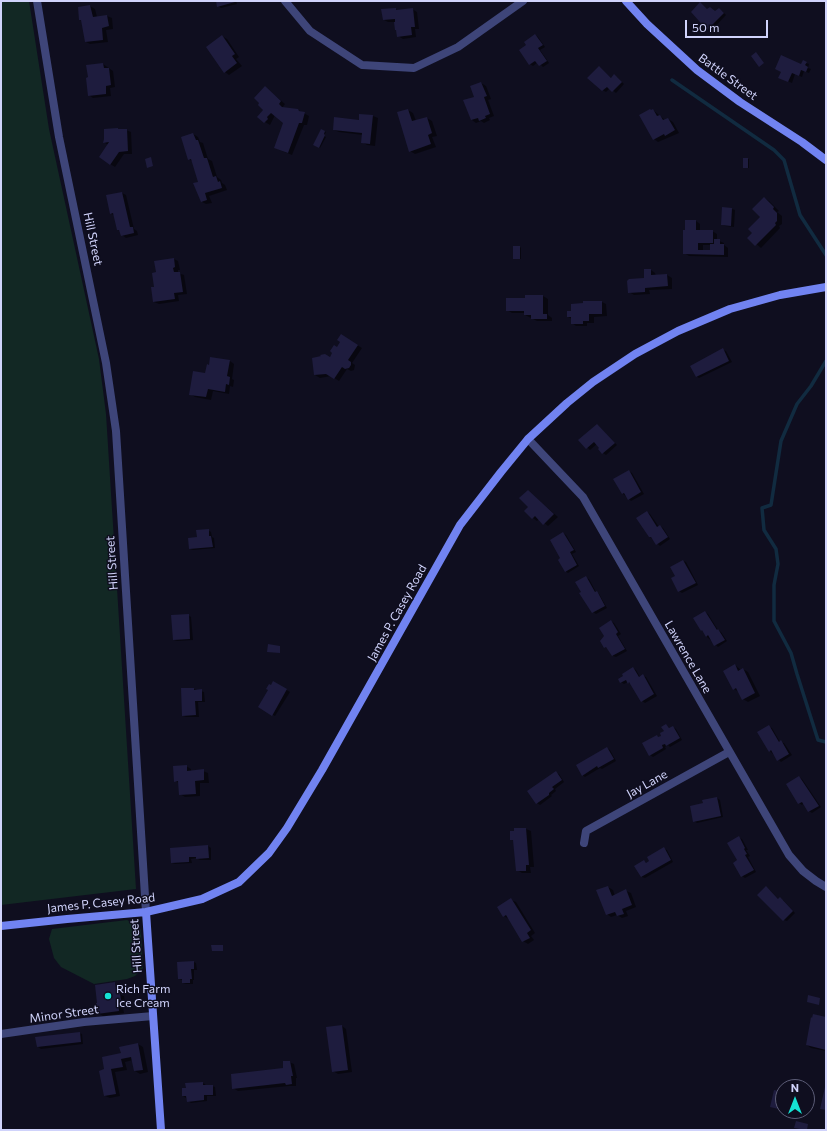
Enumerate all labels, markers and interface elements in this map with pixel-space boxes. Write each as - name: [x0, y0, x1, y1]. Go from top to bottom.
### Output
- scale bar: [687, 12, 770, 38]
- text: 50 m: [692, 20, 720, 34]
- street label: Battle Street: [696, 51, 760, 103]
- street label: Hill Street: [80, 211, 106, 267]
- street label: Hill Street: [103, 535, 121, 591]
- street label: James P. Casey Road: [364, 562, 430, 664]
- street label: Lawrence Lane: [661, 618, 715, 696]
- street label: Jay Lane: [624, 767, 670, 801]
- street label: James P. Casey Road: [46, 890, 156, 916]
- street label: Hill Street: [127, 918, 145, 974]
- place label: Rich Farm Ice Cream: [116, 982, 170, 1010]
- marker: Rich Farm Ice Cream: [103, 991, 113, 1001]
- street label: Minor Street: [29, 1002, 99, 1026]
- north arrow: [775, 1079, 815, 1119]
- text: N: [791, 1081, 799, 1094]

